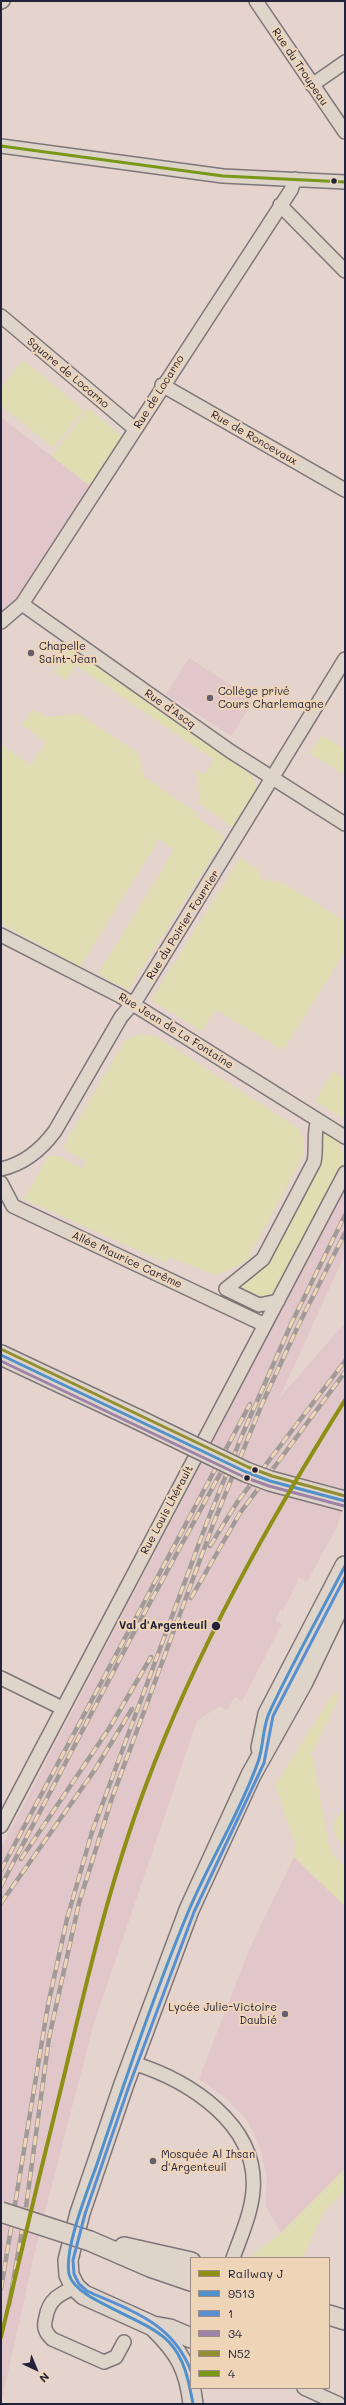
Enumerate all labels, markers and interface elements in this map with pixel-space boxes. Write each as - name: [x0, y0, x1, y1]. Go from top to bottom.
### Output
- street label: Rue du Troupeau: [269, 26, 331, 108]
- unlabelled marker: [329, 176, 339, 186]
- street label: Square de Locarno: [24, 335, 112, 411]
- street label: Rue de Locarno: [131, 353, 187, 431]
- street label: Rue de Roncevaux: [208, 408, 300, 468]
- place label: Chapelle Saint-Jean: [39, 640, 97, 666]
- marker: Chapelle Saint-Jean: [26, 648, 36, 658]
- place label: Collège privé Cours Charlemagne: [218, 685, 324, 711]
- street label: Rue d'Ascq: [142, 687, 198, 731]
- marker: Collège privé Cours Charlemagne: [205, 693, 215, 703]
- street label: Rue du Poirier Fourrier: [144, 868, 222, 982]
- street label: Rue Jean de La Fontaine: [116, 990, 236, 1072]
- street label: Allée Maurice Carême: [70, 1229, 184, 1291]
- street label: Rue Louis Lhérault: [138, 1463, 196, 1557]
- unlabelled marker: [250, 1465, 260, 1475]
- unlabelled marker: [242, 1473, 252, 1483]
- place label: Val d'Argenteuil: [119, 1619, 207, 1633]
- marker: Val d'Argenteuil: [210, 1620, 222, 1632]
- place label: Lycée Julie-Victoire Daubié: [168, 2001, 277, 2027]
- marker: Lycée Julie-Victoire Daubié: [280, 2009, 290, 2019]
- place label: Mosquée Al Ihsan d'Argenteuil: [161, 2148, 255, 2174]
- marker: Mosquée Al Ihsan d'Argenteuil: [148, 2156, 158, 2166]
- legend: [190, 2257, 330, 2389]
- text: Railway J: [228, 2265, 283, 2281]
- text: 9513: [228, 2285, 254, 2301]
- text: 1: [228, 2305, 233, 2321]
- text: 34: [228, 2325, 242, 2341]
- text: N52: [228, 2345, 251, 2361]
- north arrow: [16, 2349, 56, 2389]
- text: 4: [228, 2365, 235, 2381]
- text: N: [36, 2370, 53, 2386]

